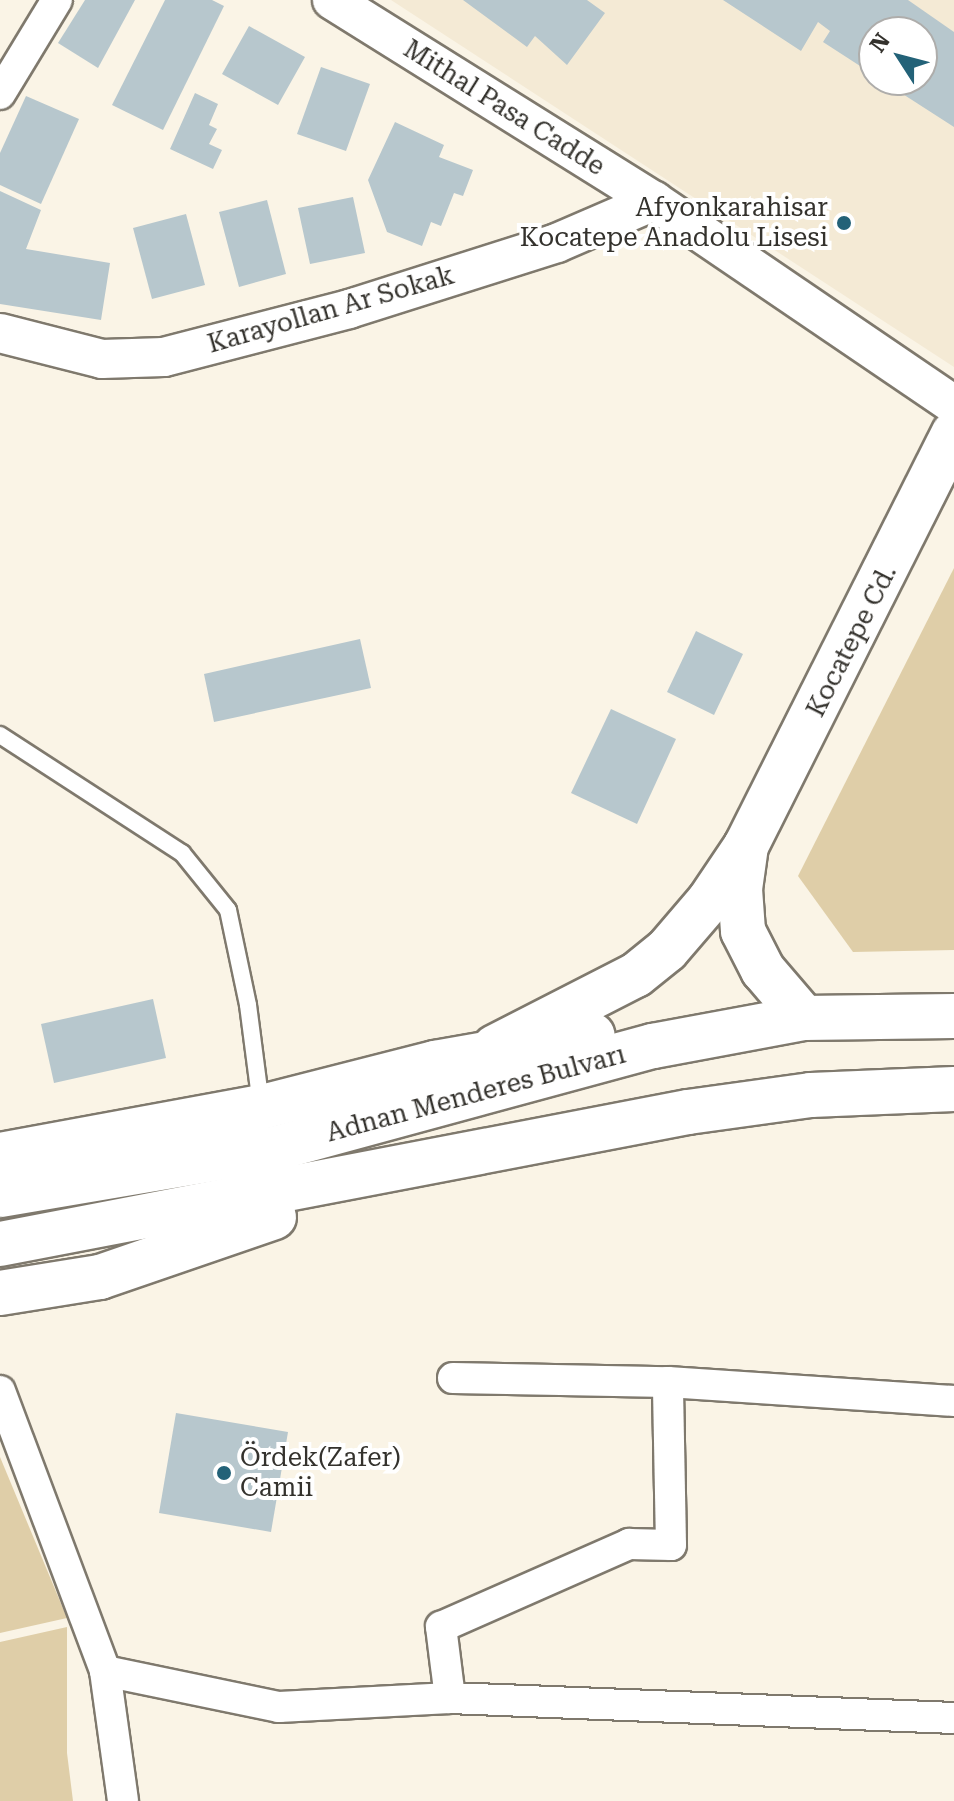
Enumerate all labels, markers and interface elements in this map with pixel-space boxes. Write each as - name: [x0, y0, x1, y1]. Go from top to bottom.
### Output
- north arrow: [858, 16, 938, 96]
- text: N: [865, 29, 895, 57]
- street label: Mithal Pasa Cadde: [398, 33, 610, 183]
- place label: Afyonkarahisar Kocatepe Anadolu Lisesi: [520, 192, 828, 254]
- marker: Afyonkarahisar Kocatepe Anadolu Lisesi: [835, 214, 853, 232]
- street label: Karayollan Ar Sokak: [204, 260, 458, 360]
- street label: Kocatepe Cd.: [800, 560, 904, 722]
- street label: Adnan Menderes Bulvarı: [323, 1039, 629, 1149]
- place label: Ördek(Zafer) Camii: [240, 1442, 401, 1504]
- marker: Ördek(Zafer) Camii: [215, 1464, 233, 1482]

